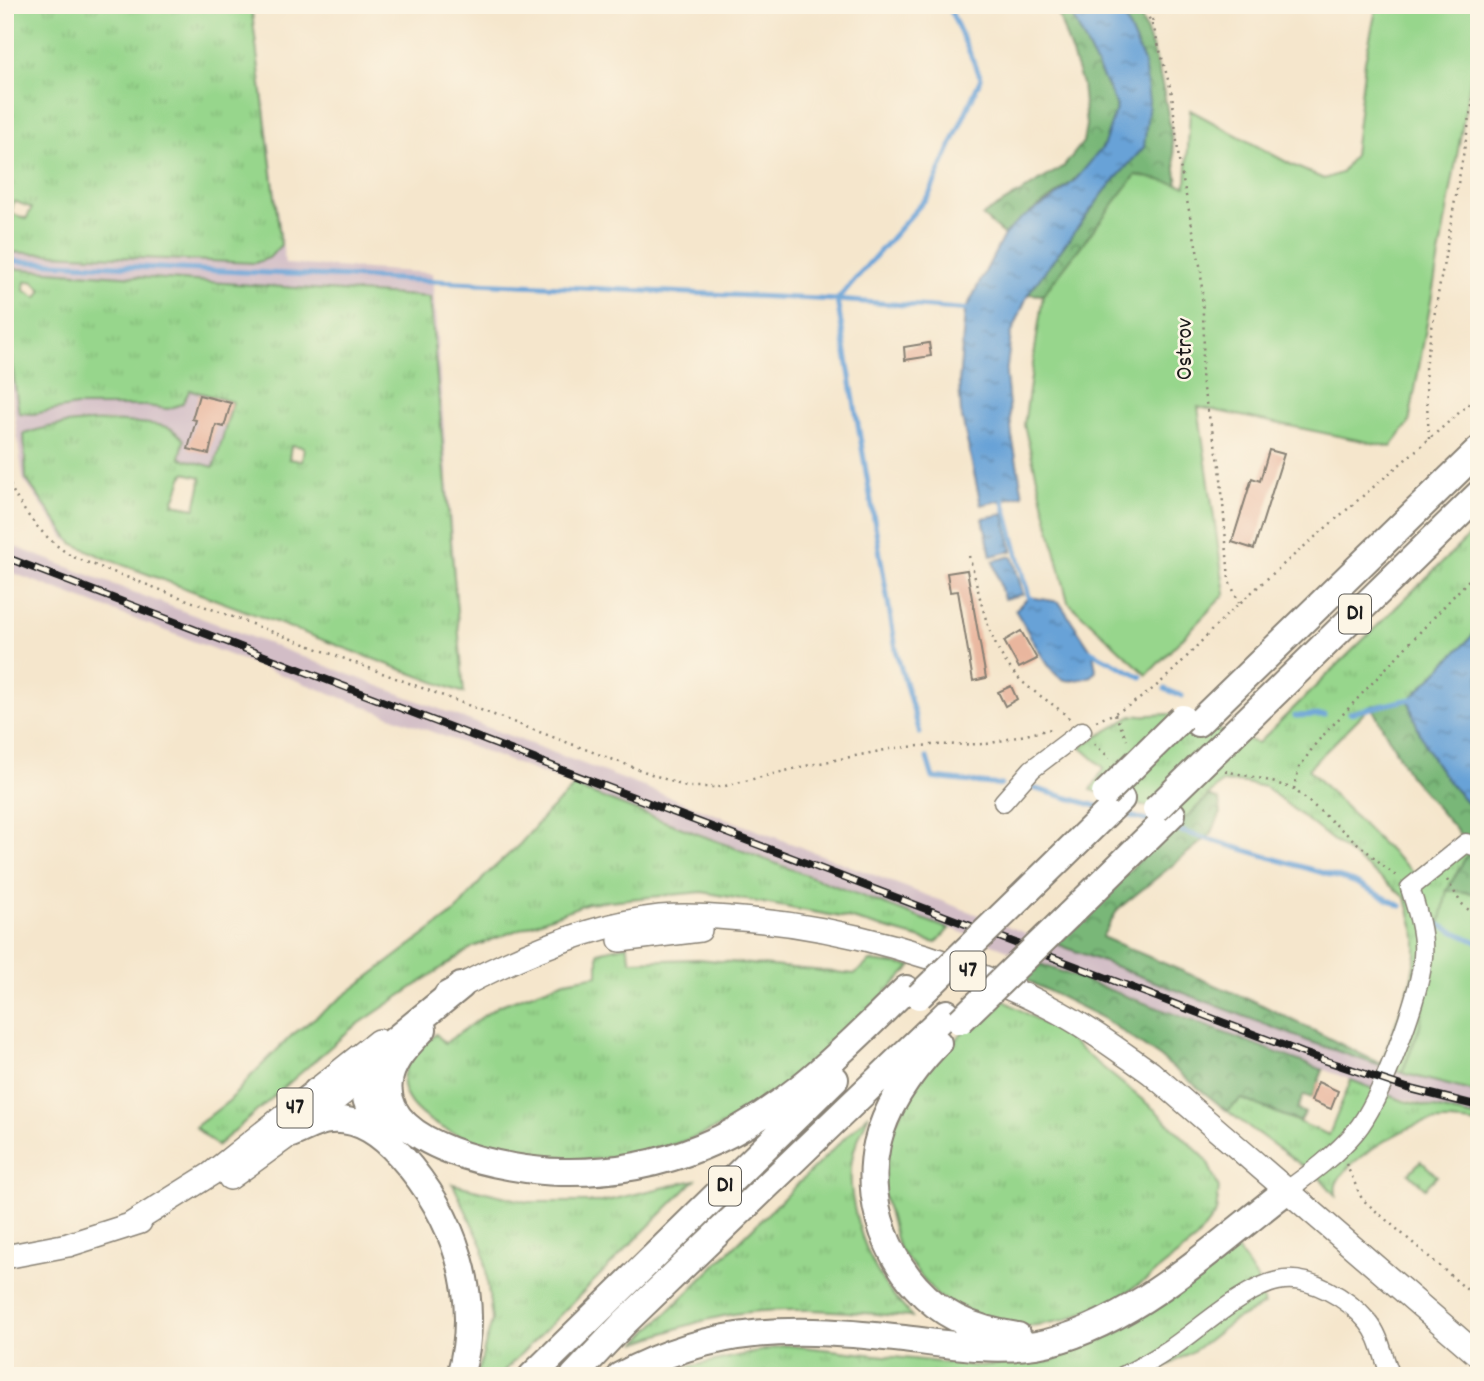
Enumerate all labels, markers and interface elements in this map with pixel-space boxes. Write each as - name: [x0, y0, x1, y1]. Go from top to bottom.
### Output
- street label: Ostrov: [1169, 318, 1203, 380]
- road number: D1: [1339, 594, 1371, 634]
- road number: 47: [950, 952, 986, 990]
- road number: 47: [278, 1088, 312, 1128]
- road number: D1: [709, 1166, 741, 1205]

